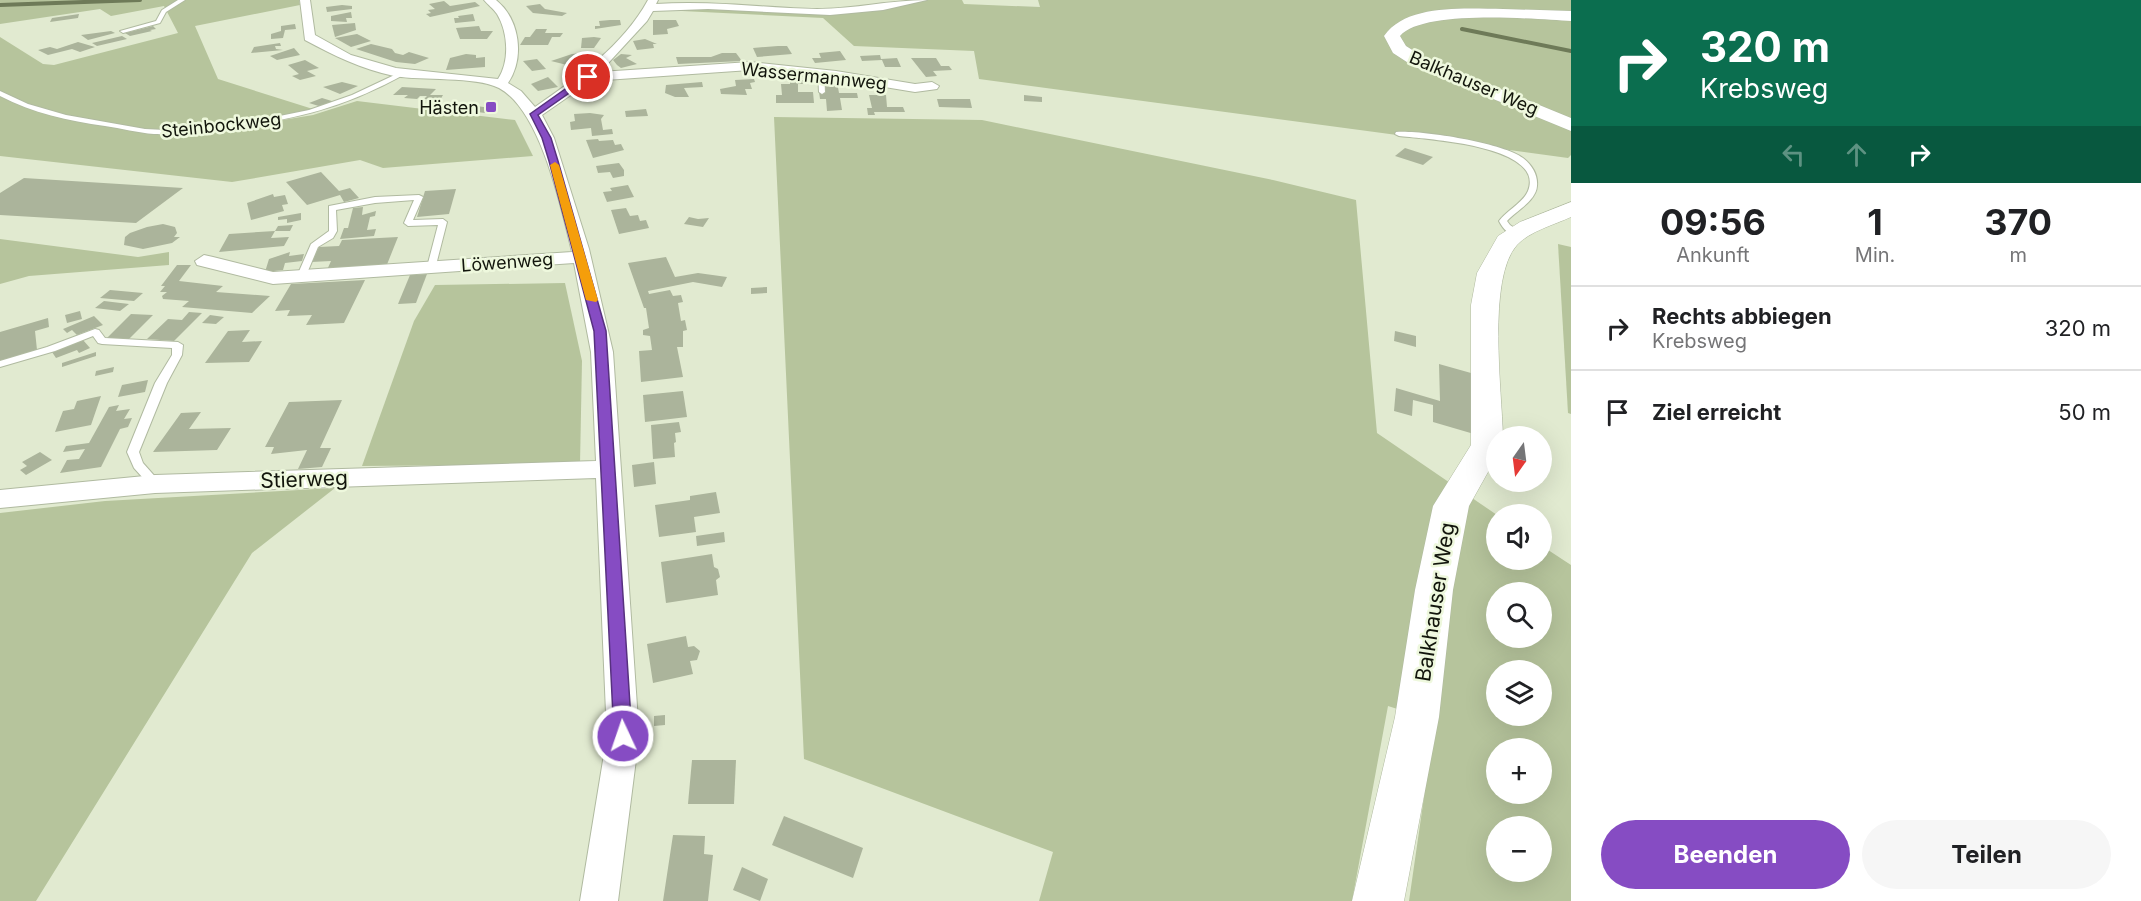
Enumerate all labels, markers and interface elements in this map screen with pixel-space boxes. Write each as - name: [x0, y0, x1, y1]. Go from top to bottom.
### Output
- text: 320 m: [1700, 21, 1830, 72]
- icon: right: [1601, 24, 1679, 102]
- street label: Balkhauser Weg: [1407, 46, 1541, 120]
- pin: [562, 51, 613, 102]
- street label: Wassermannweg: [740, 58, 888, 94]
- icon: arrive: [571, 60, 604, 93]
- text: Krebsweg: [1700, 72, 1828, 105]
- place label: Hästen: [419, 97, 479, 118]
- marker: Hästen: [484, 100, 498, 114]
- street label: Steinbockweg: [160, 108, 282, 142]
- icon: left: [1777, 138, 1810, 171]
- icon: ahead: [1840, 138, 1873, 171]
- icon: right: [1903, 138, 1936, 171]
- text: 09:56: [1660, 200, 1766, 244]
- text: 1: [1867, 200, 1883, 244]
- text: 370: [1984, 200, 2052, 244]
- text: Ankunft: [1676, 243, 1750, 267]
- text: Min.: [1855, 243, 1895, 267]
- text: m: [2009, 243, 2027, 267]
- street label: Löwenweg: [460, 248, 554, 276]
- text: Rechts abbiegen: [1652, 303, 1832, 329]
- icon: right: [1601, 312, 1634, 345]
- text: 320 m: [2045, 315, 2111, 341]
- text: Krebsweg: [1652, 329, 1747, 353]
- icon: arrive: [1601, 396, 1634, 429]
- text: Ziel erreicht: [1652, 399, 1781, 425]
- text: 50 m: [2058, 399, 2111, 425]
- north arrow: [1486, 426, 1552, 492]
- map controls: [1486, 426, 1552, 882]
- street label: Stierweg: [260, 465, 348, 493]
- button: sound: [1486, 504, 1552, 570]
- street label: Balkhauser Weg: [1410, 521, 1460, 683]
- button: search: [1486, 582, 1552, 648]
- button: layers: [1486, 660, 1552, 726]
- position arrow: [591, 704, 655, 768]
- button: +: [1486, 738, 1552, 804]
- button: −: [1486, 816, 1552, 882]
- button: Beenden: [1601, 820, 1850, 889]
- button: Teilen: [1862, 820, 2111, 889]

